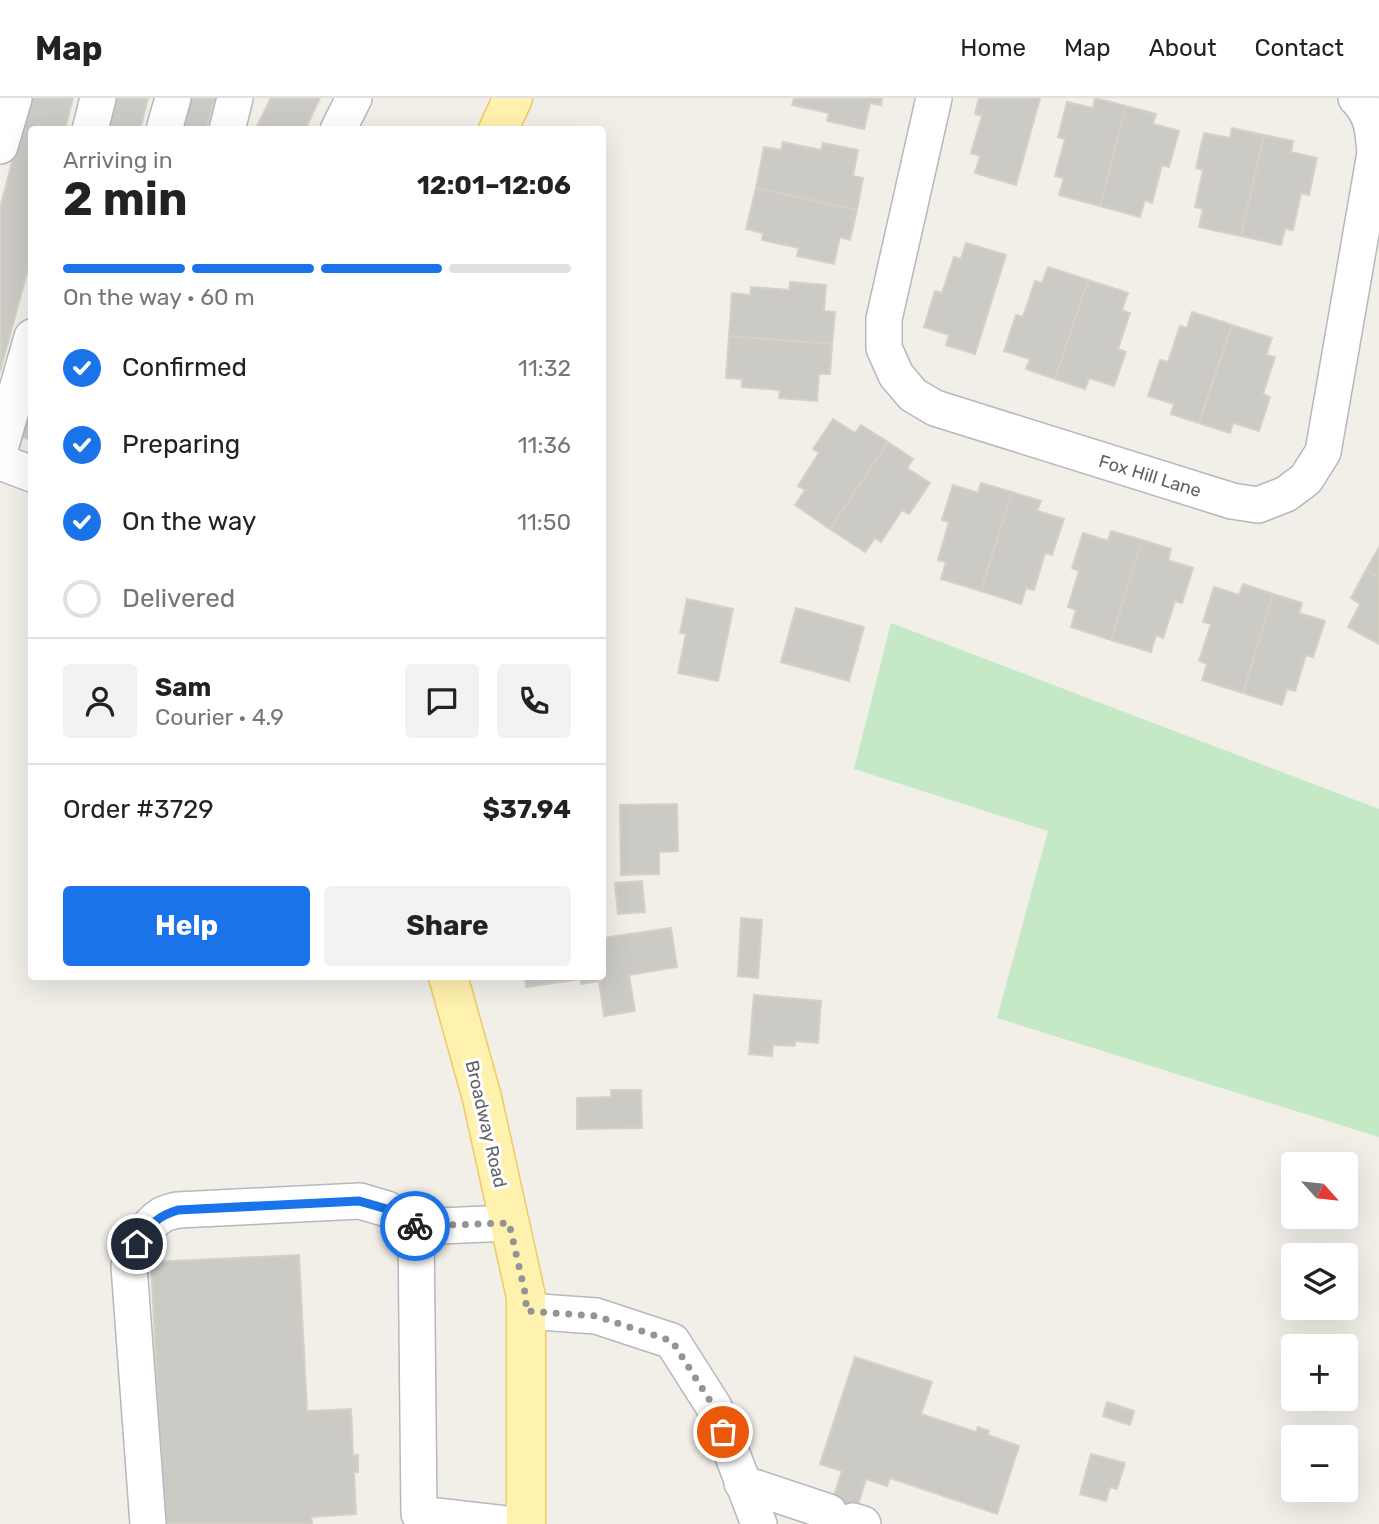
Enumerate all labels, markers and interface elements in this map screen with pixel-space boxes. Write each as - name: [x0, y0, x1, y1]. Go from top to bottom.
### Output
- text: Map: [35, 29, 103, 68]
- text: Home: [960, 34, 1026, 62]
- text: Map: [1064, 34, 1111, 62]
- text: About: [1149, 34, 1217, 62]
- text: Contact: [1255, 34, 1344, 62]
- text: Arriving in: [63, 146, 173, 174]
- text: 12:01–12:06: [417, 170, 571, 201]
- text: 2 min: [63, 172, 188, 227]
- text: On the way · 60 m: [63, 283, 255, 311]
- icon: check: [63, 349, 101, 387]
- text: Confirmed: [122, 352, 247, 383]
- text: 11:32: [518, 354, 571, 382]
- icon: check: [63, 426, 101, 464]
- text: Preparing: [122, 429, 240, 460]
- text: 11:36: [518, 431, 571, 459]
- street label: Fox Hill Lane: [1096, 450, 1204, 502]
- icon: check: [63, 503, 101, 541]
- text: On the way: [122, 506, 256, 537]
- text: 11:50: [517, 508, 571, 536]
- text: Delivered: [122, 583, 235, 614]
- button: person: [63, 664, 137, 738]
- button: chat: [405, 664, 479, 738]
- button: phone: [497, 664, 571, 738]
- text: Sam: [155, 672, 211, 703]
- text: Courier · 4.9: [155, 703, 284, 731]
- text: Order #3729: [63, 794, 214, 825]
- text: $37.94: [482, 794, 571, 825]
- button: Help: [63, 886, 310, 966]
- button: Share: [324, 886, 571, 966]
- street label: Broadway Road: [461, 1058, 511, 1190]
- north arrow: [1281, 1152, 1358, 1228]
- map controls: [1281, 1152, 1358, 1502]
- courier: [380, 1191, 450, 1261]
- icon: bike: [396, 1207, 434, 1245]
- pin: [107, 1214, 167, 1274]
- icon: home: [118, 1225, 156, 1263]
- button: layers: [1281, 1243, 1358, 1320]
- button: +: [1281, 1334, 1358, 1411]
- pin: [693, 1402, 753, 1462]
- icon: bag: [704, 1413, 742, 1451]
- button: −: [1281, 1425, 1358, 1502]

